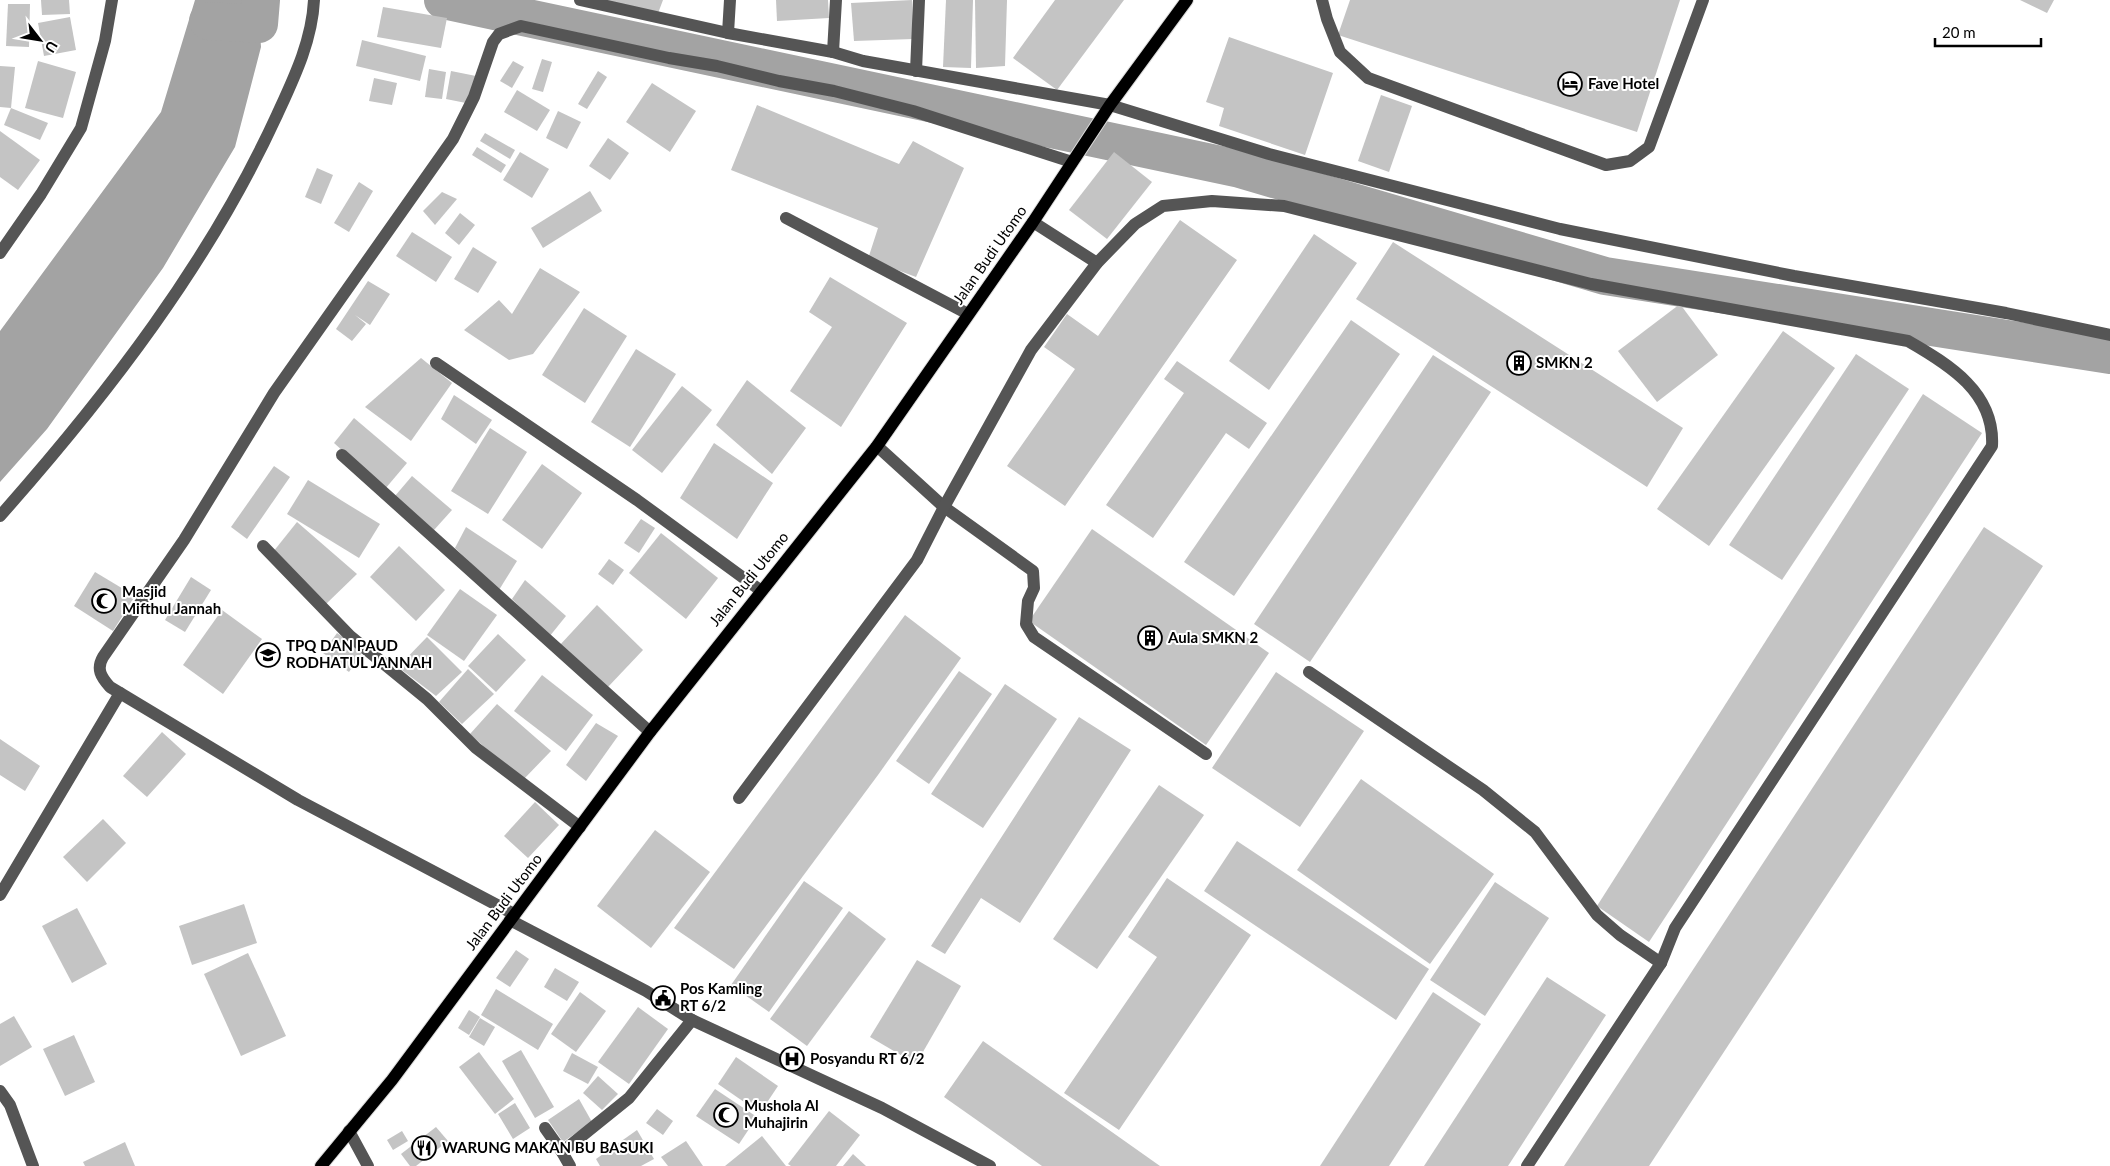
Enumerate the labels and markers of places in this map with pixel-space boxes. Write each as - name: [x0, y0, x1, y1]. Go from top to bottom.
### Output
- hotel icon: Fave Hotel: [1557, 71, 1583, 97]
- place label: Fave Hotel: [1588, 74, 1659, 92]
- building icon: SMKN 2: [1506, 350, 1532, 376]
- place label: SMKN 2: [1536, 353, 1593, 371]
- place label: Masjid Mifthul Jannah: [122, 582, 221, 617]
- mosque icon: Masjid Mifthul Jannah: [91, 588, 117, 614]
- building icon: Aula SMKN 2: [1137, 625, 1163, 651]
- place label: Aula SMKN 2: [1167, 628, 1259, 646]
- place label: TPQ DAN PAUD RODHATUL JANNAH: [286, 636, 432, 671]
- school or university icon: TPQ DAN PAUD RODHATUL JANNAH: [255, 642, 281, 668]
- place label: Pos Kamling RT 6/2: [680, 979, 762, 1014]
- public building icon: Pos Kamling RT 6/2: [650, 985, 676, 1011]
- hospital icon: Posyandu RT 6/2: [779, 1046, 805, 1072]
- place label: Posyandu RT 6/2: [810, 1049, 925, 1067]
- place label: Mushola Al Muhajirin: [744, 1096, 819, 1131]
- mosque icon: Mushola Al Muhajirin: [713, 1102, 739, 1128]
- restaurant icon: WARUNG MAKAN BU BASUKI: [411, 1135, 437, 1161]
- place label: WARUNG MAKAN BU BASUKI: [442, 1138, 654, 1156]

